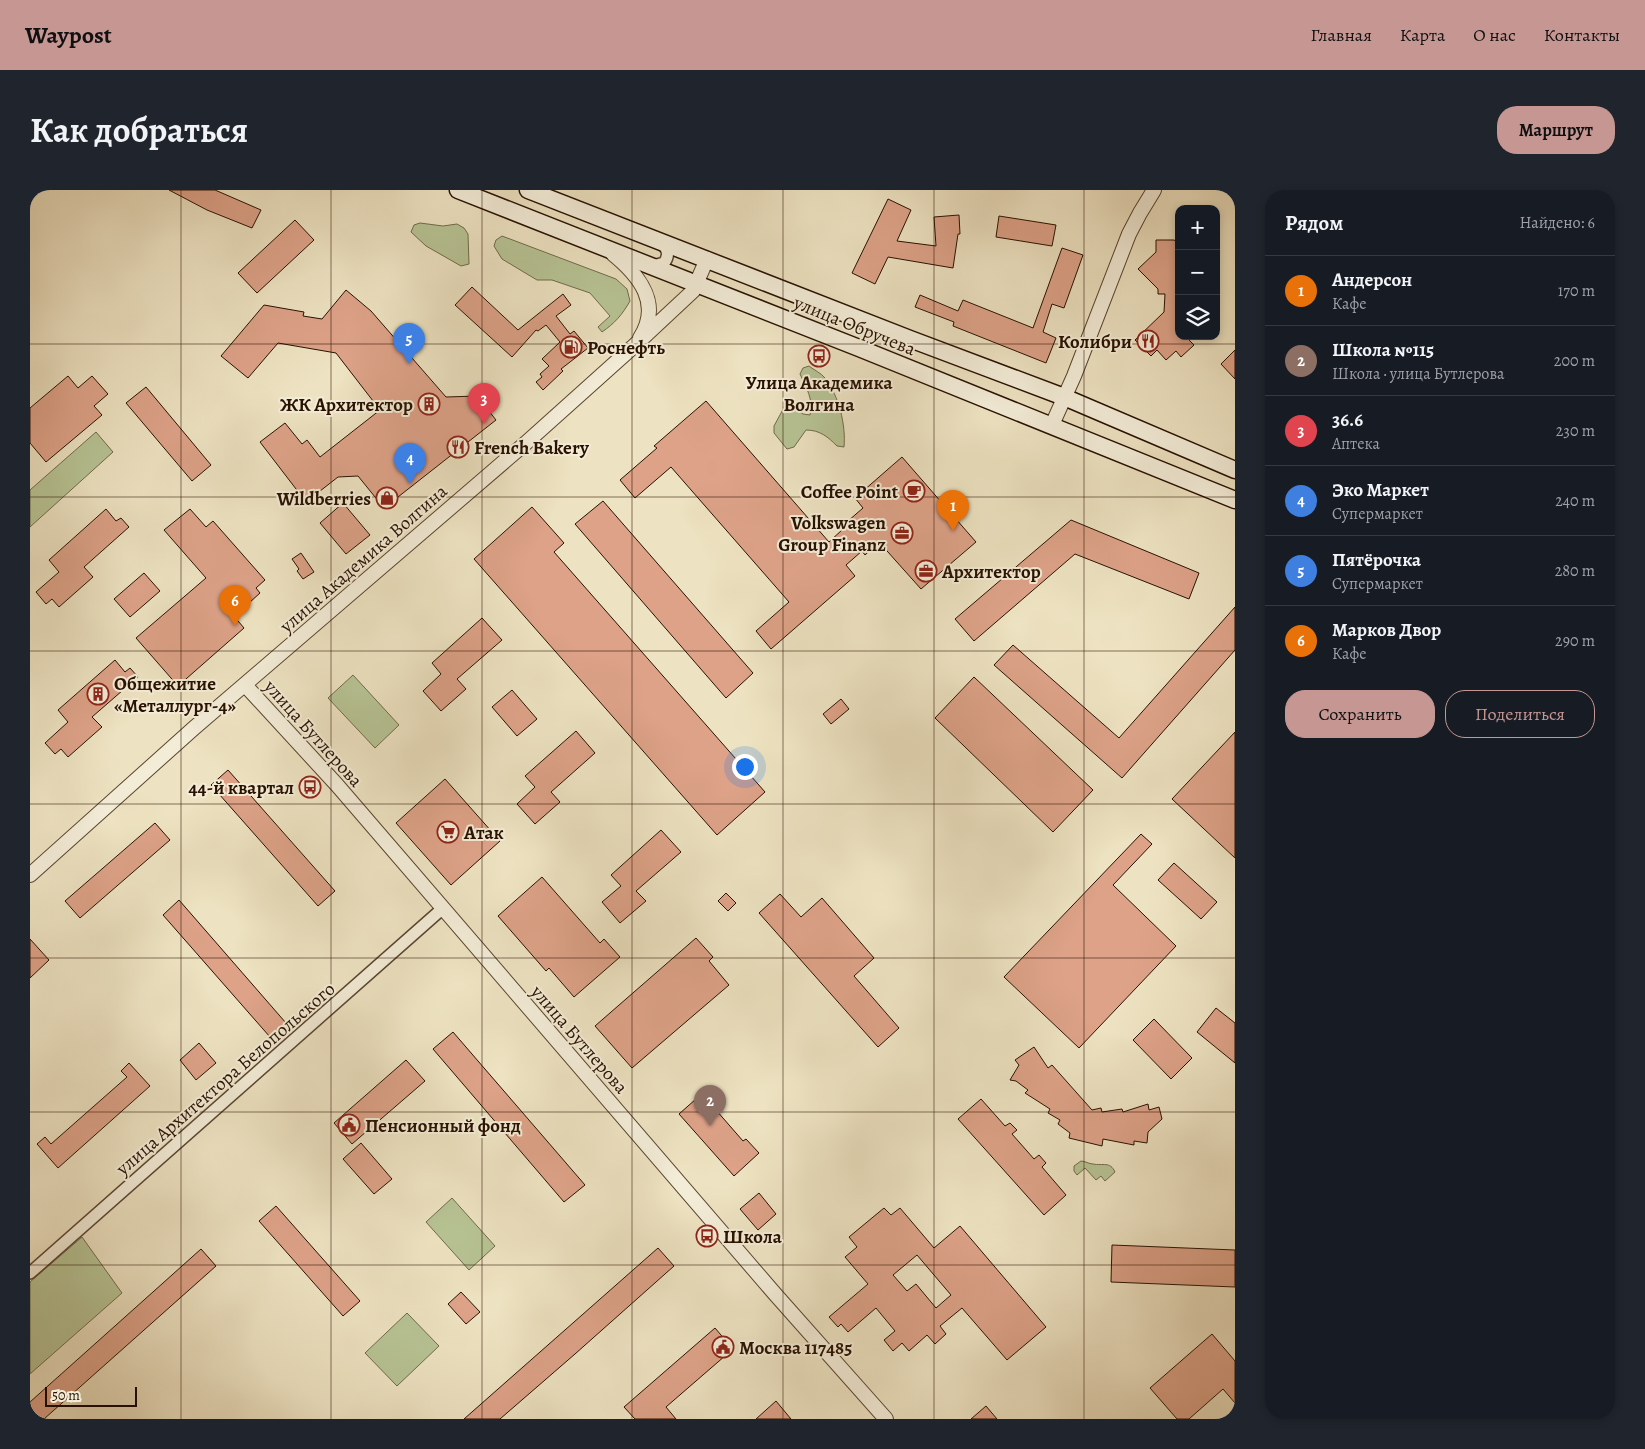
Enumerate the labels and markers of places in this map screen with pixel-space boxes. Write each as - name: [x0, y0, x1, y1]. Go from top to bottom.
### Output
- pin: 5: [393, 323, 425, 364]
- place label: Колибри: [1058, 329, 1132, 355]
- restaurant icon: Колибри: [1136, 329, 1160, 353]
- fuel station icon: Роснефть: [559, 335, 583, 359]
- place label: Роснефть: [587, 335, 665, 361]
- bus stop icon: Улица Академика Волгина: [807, 344, 831, 368]
- place label: Улица Академика Волгина: [746, 370, 893, 418]
- pin: 3: [468, 383, 500, 424]
- place label: ЖК Архитектор: [280, 392, 413, 418]
- building icon: ЖК Архитектор: [417, 392, 441, 416]
- restaurant icon: French Bakery: [446, 435, 470, 459]
- place label: French Bakery: [474, 435, 590, 461]
- pin: 4: [394, 443, 426, 484]
- place label: Coffee Point: [801, 479, 899, 505]
- cafe icon: Coffee Point: [902, 479, 926, 503]
- place label: Wildberries: [276, 486, 371, 512]
- shop icon: Wildberries: [375, 486, 399, 510]
- pin: 1: [937, 490, 969, 531]
- place label: Volkswagen Group Finanz: [778, 510, 886, 558]
- office icon: Volkswagen Group Finanz: [890, 521, 914, 545]
- office icon: Архитектор: [914, 559, 938, 583]
- place label: Архитектор: [941, 559, 1041, 585]
- pin: 6: [219, 585, 251, 626]
- place label: Общежитие «Металлург-4»: [114, 671, 236, 719]
- building icon: Общежитие «Металлург-4»: [86, 682, 110, 706]
- place label: 44-й квартал: [189, 775, 294, 801]
- bus stop icon: 44-й квартал: [298, 775, 322, 799]
- supermarket icon: Атак: [436, 820, 460, 844]
- place label: Атак: [463, 820, 504, 846]
- pin: 2: [694, 1085, 726, 1126]
- public building icon: Пенсионный фонд: [337, 1113, 361, 1137]
- place label: Пенсионный фонд: [365, 1113, 521, 1139]
- bus stop icon: Школа: [695, 1224, 719, 1248]
- place label: Школа: [723, 1224, 783, 1250]
- public building icon: Москва 117485: [711, 1335, 735, 1359]
- place label: Москва 117485: [739, 1335, 852, 1361]

